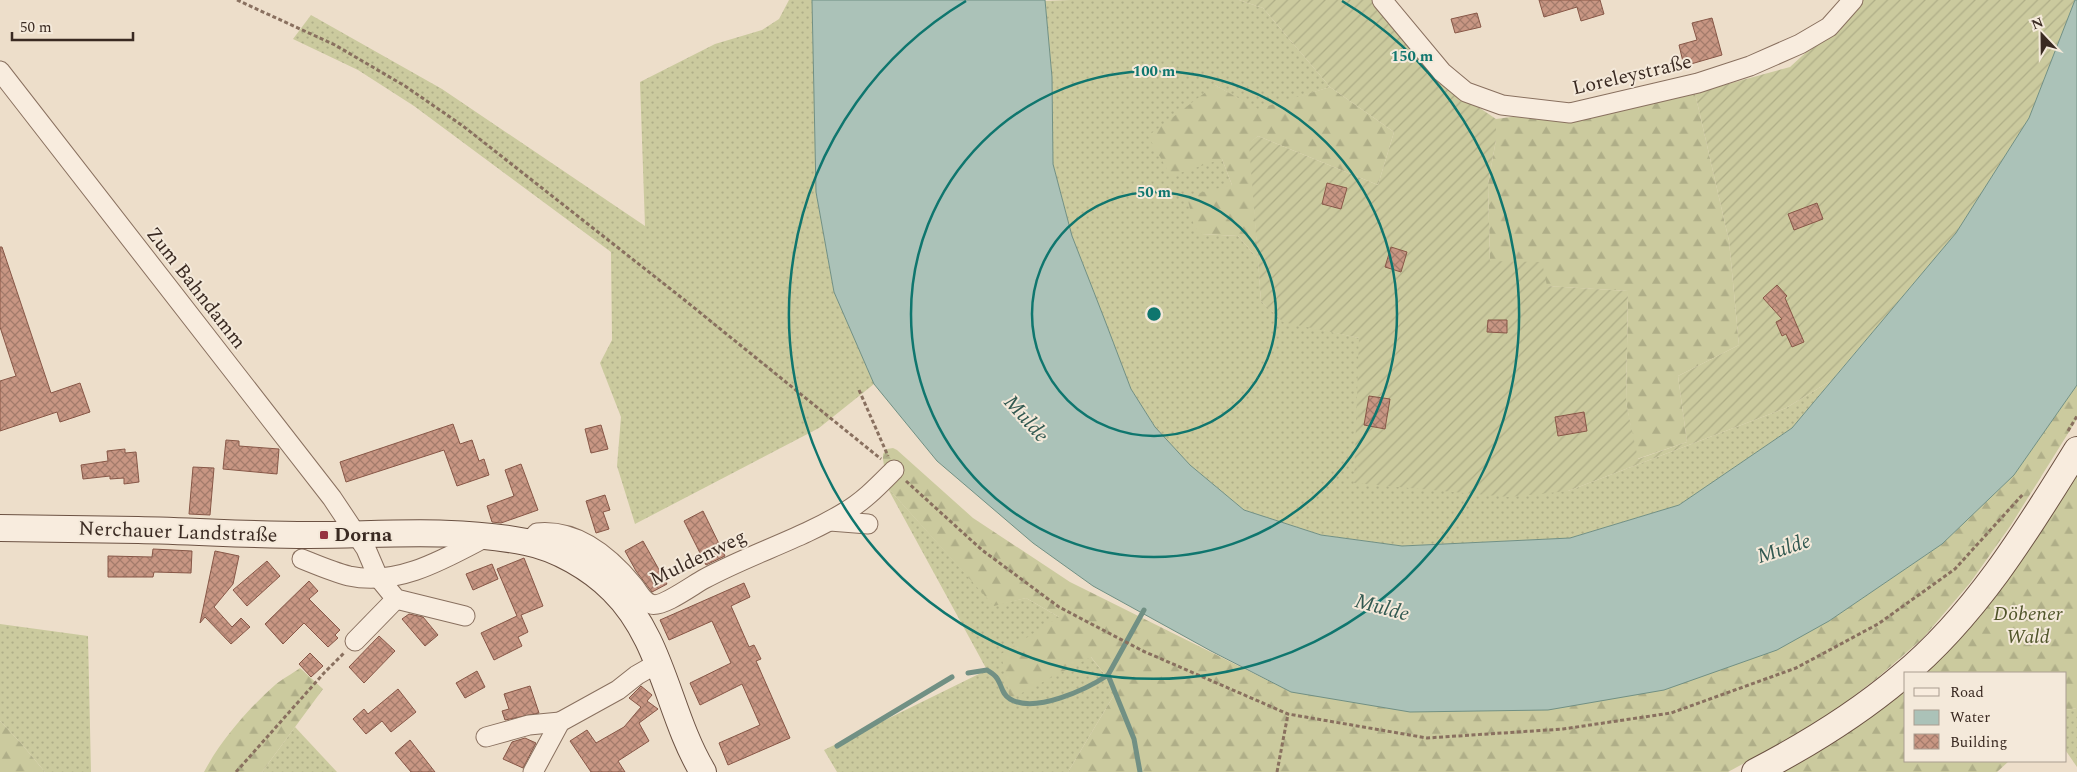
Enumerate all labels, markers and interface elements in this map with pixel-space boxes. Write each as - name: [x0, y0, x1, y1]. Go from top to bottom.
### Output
- scale bar: [12, 10, 134, 42]
- north arrow: [2017, 10, 2067, 60]
- text: N: [2028, 12, 2047, 35]
- text: 50 m: [20, 16, 52, 39]
- text: 150 m: [1391, 45, 1434, 68]
- street label: Loreleystraße: [1569, 47, 1695, 103]
- text: 100 m: [1133, 60, 1176, 83]
- text: 50 m: [1137, 181, 1172, 204]
- street label: Zum Bahndamm: [139, 221, 253, 355]
- centre of rings: [1145, 305, 1163, 323]
- water label: Mulde: [996, 388, 1056, 450]
- street label: Nerchauer Landstraße: [78, 514, 278, 550]
- place label: Dorna: [334, 520, 393, 550]
- street label: Muldenweg: [645, 522, 751, 594]
- water label: Mulde: [1753, 525, 1815, 573]
- marker: Dorna: [318, 529, 330, 541]
- water label: Mulde: [1351, 585, 1413, 631]
- park label: Döbener Wald: [1993, 599, 2064, 652]
- legend: [1904, 672, 2067, 762]
- text: Road: [1950, 681, 1984, 704]
- text: Water: [1950, 706, 1990, 729]
- text: Building: [1950, 731, 2007, 754]

